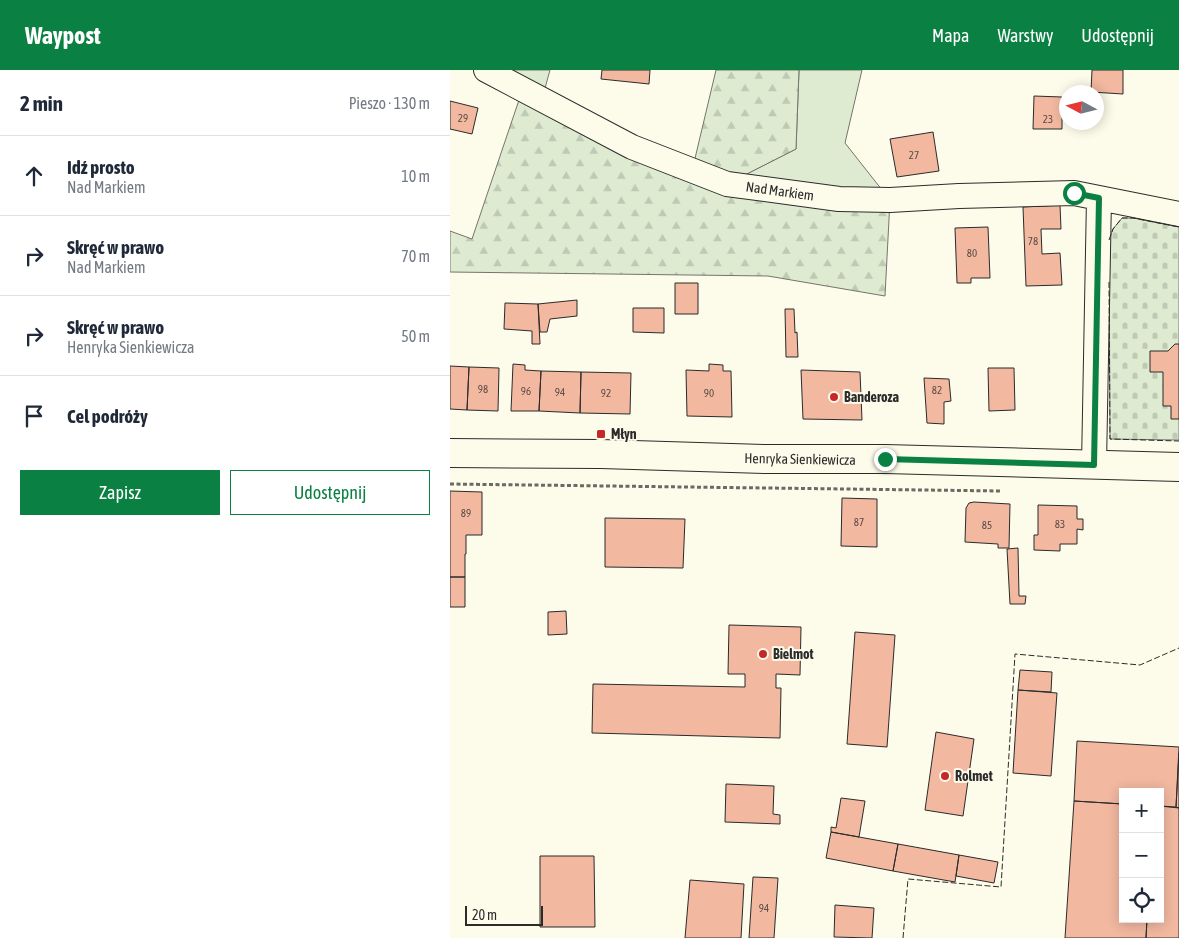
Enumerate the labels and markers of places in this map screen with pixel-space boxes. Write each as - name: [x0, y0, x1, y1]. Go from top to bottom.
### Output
- place label: Banderoza: [844, 389, 900, 405]
- marker: Banderoza: [828, 391, 840, 403]
- place label: Młyn: [611, 426, 637, 442]
- marker: Młyn: [595, 428, 607, 440]
- place label: Bielmot: [773, 646, 814, 662]
- marker: Bielmot: [757, 648, 769, 660]
- place label: Rolmet: [955, 768, 993, 784]
- marker: Rolmet: [939, 770, 951, 782]

